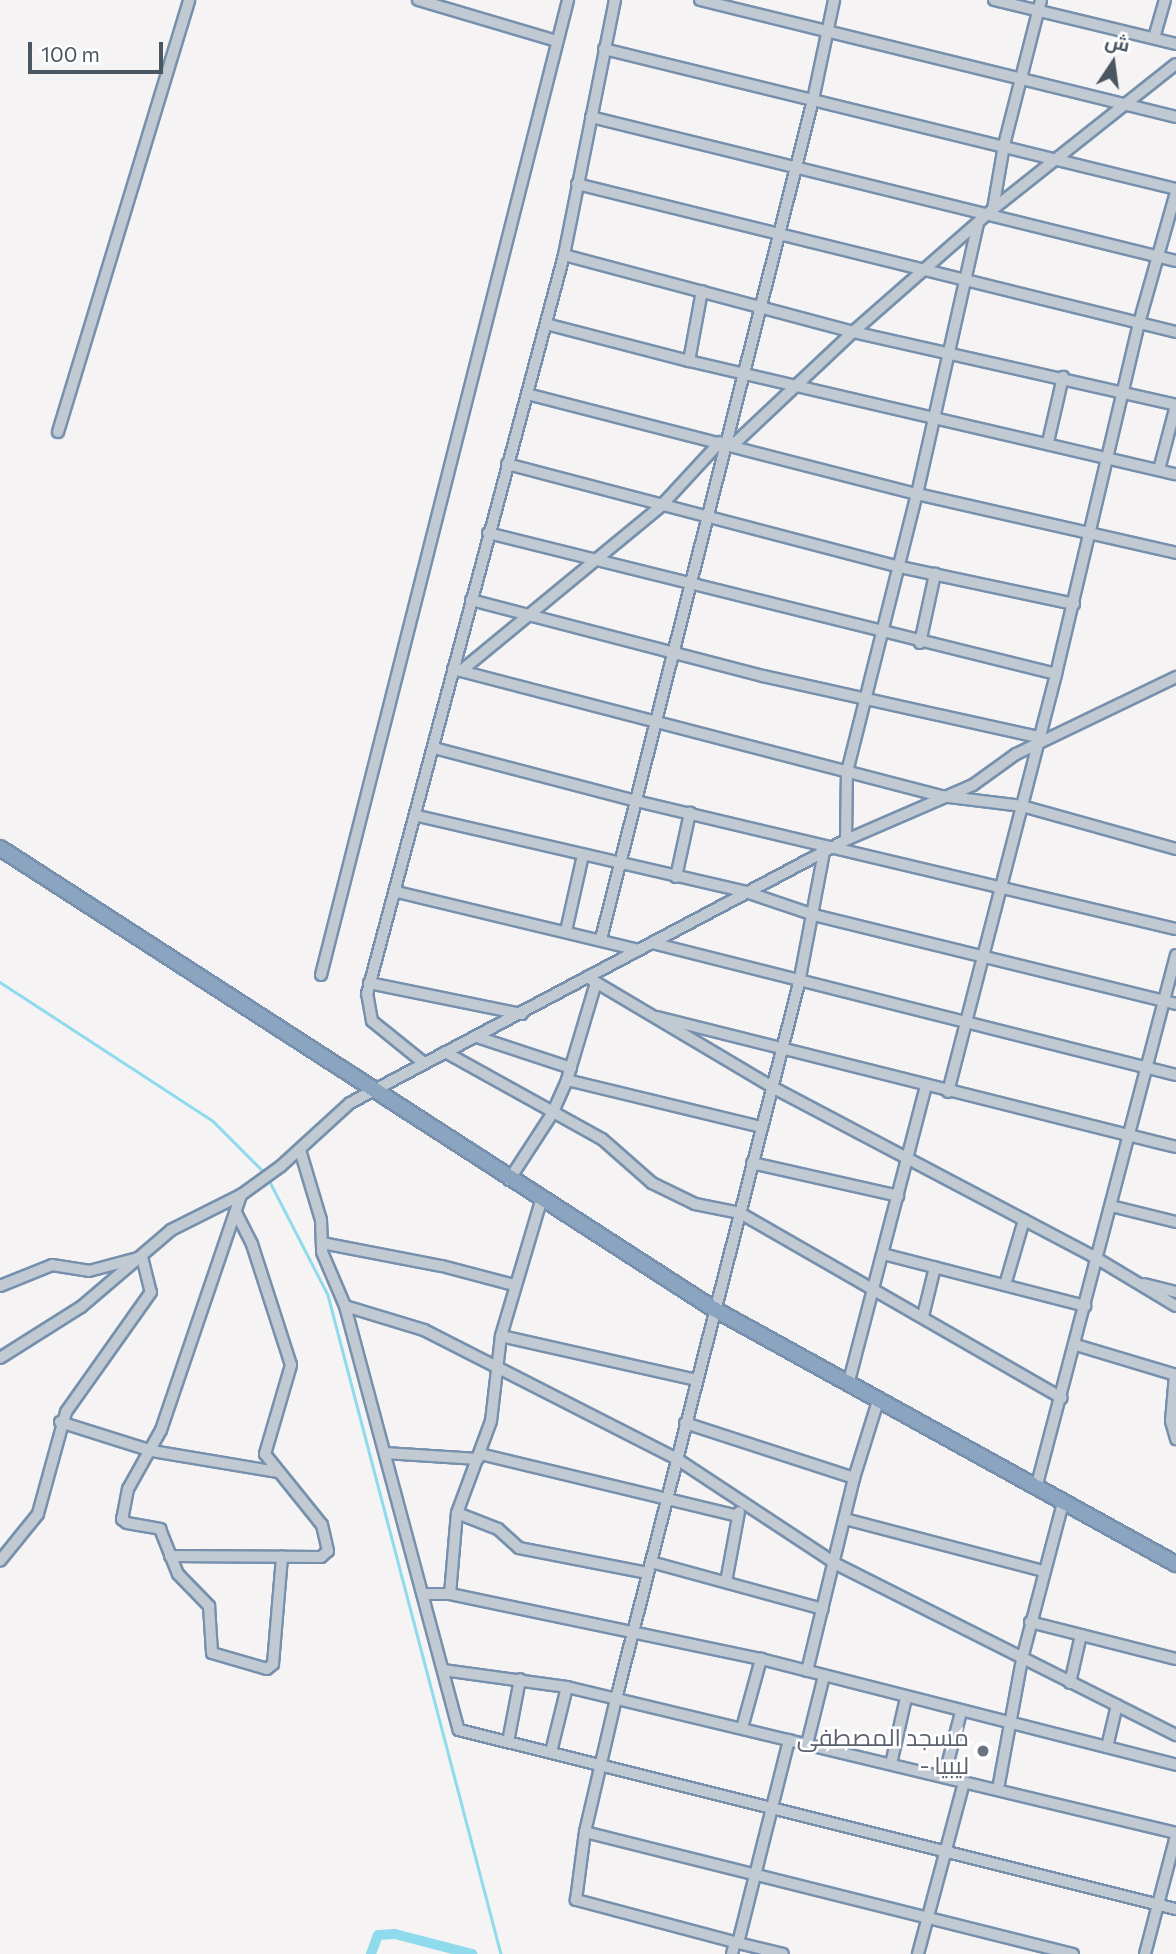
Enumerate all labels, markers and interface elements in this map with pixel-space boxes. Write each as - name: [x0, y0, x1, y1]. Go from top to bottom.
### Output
- scale bar: [32, 28, 166, 72]
- north arrow: [1078, 28, 1148, 98]
- text: ش: [1103, 28, 1132, 56]
- text: 100 m: [41, 41, 100, 66]
- place label: مسجد المصطفى - ليبيا: [797, 1723, 969, 1779]
- marker: مسجد المصطفى - ليبيا: [975, 1743, 991, 1759]

